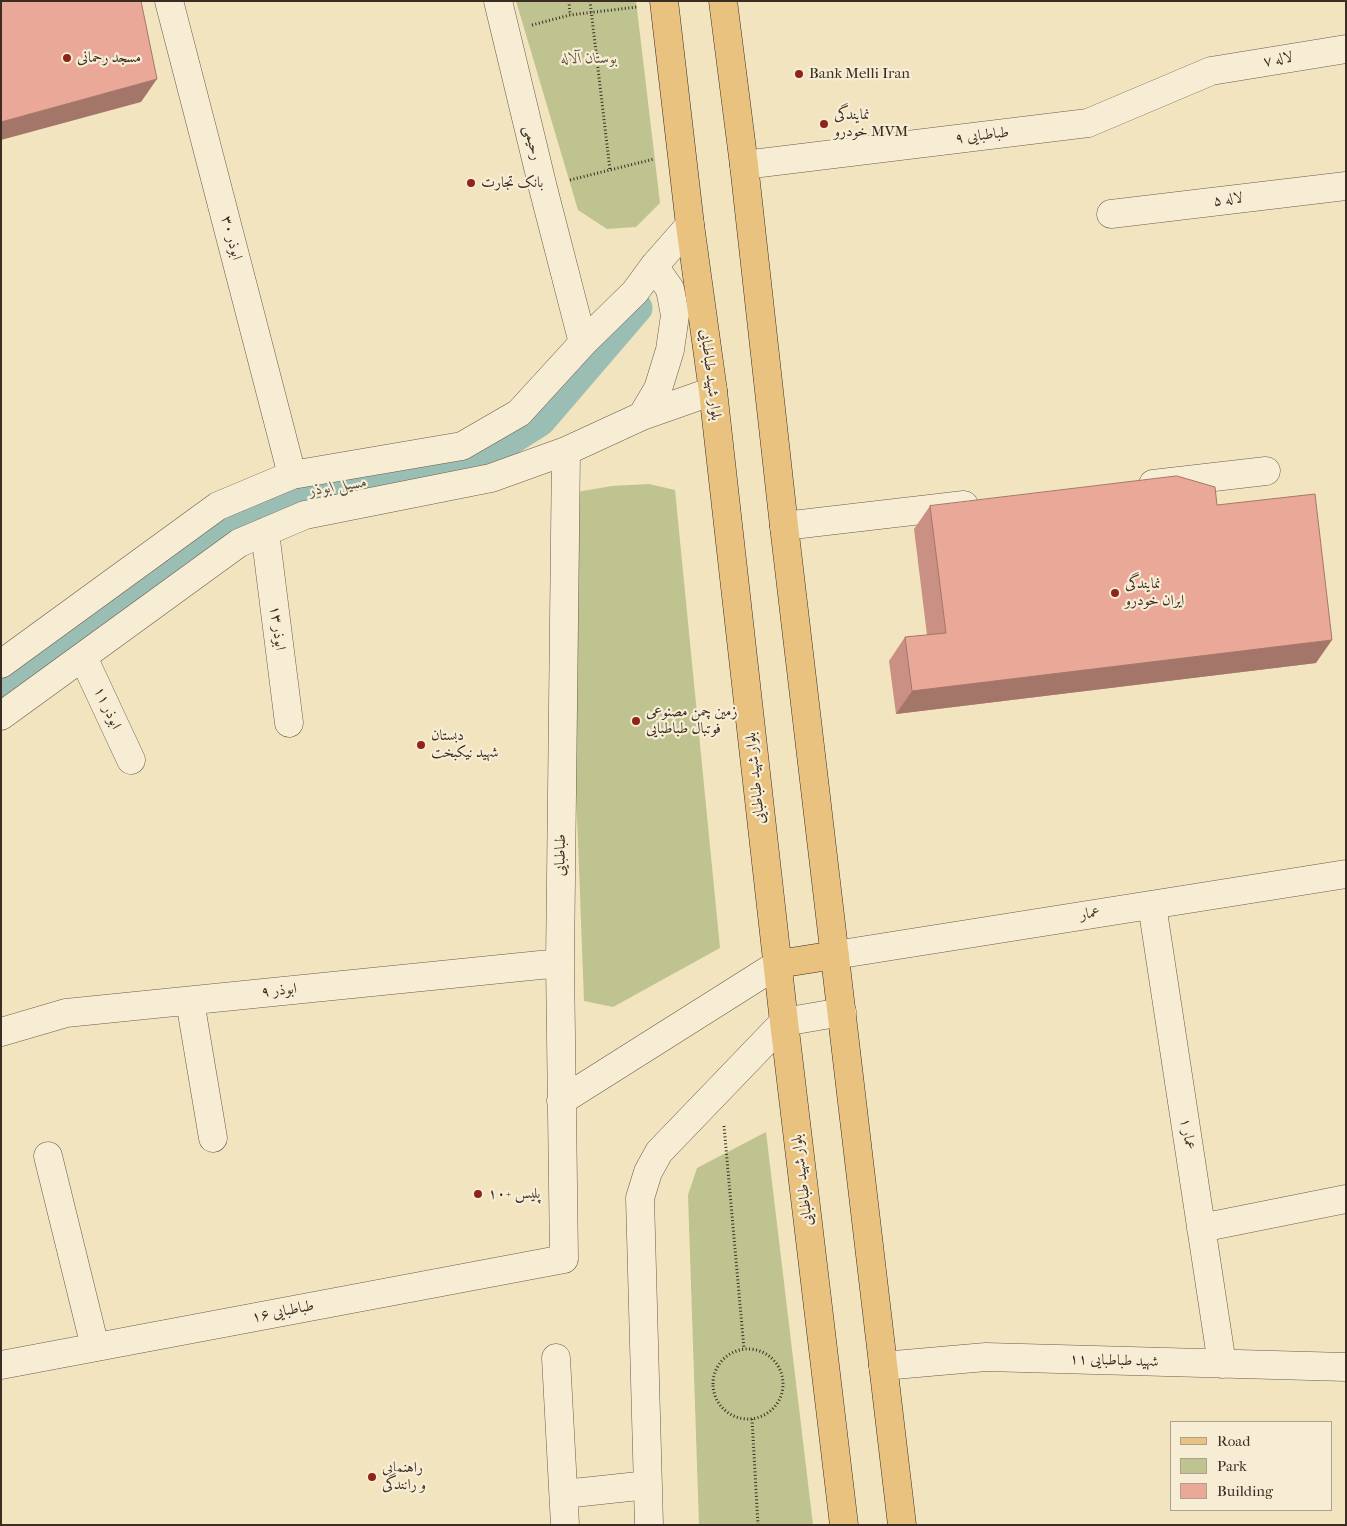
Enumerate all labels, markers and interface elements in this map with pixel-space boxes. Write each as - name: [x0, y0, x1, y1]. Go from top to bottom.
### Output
- place label: مسجد رحمانی: [77, 49, 141, 67]
- street label: لاله ۷: [1262, 49, 1294, 71]
- park label: بوستان آلاله: [561, 50, 617, 68]
- marker: مسجد رحمانی: [61, 52, 73, 64]
- place label: Bank Melli Iran: [809, 65, 910, 83]
- marker: Bank Melli Iran: [793, 68, 805, 80]
- place label: نمایندگی خودرو MVM: [834, 106, 908, 141]
- marker: نمایندگی خودرو MVM: [818, 118, 830, 130]
- street label: رحیمی: [519, 124, 545, 162]
- street label: طباطبایی ۹: [954, 124, 1010, 148]
- place label: بانک تجارت: [481, 174, 543, 192]
- marker: بانک تجارت: [465, 177, 477, 189]
- street label: لاله ۵: [1212, 189, 1244, 211]
- street label: ابوذر ۳۰: [217, 214, 245, 262]
- street label: بلوار شهید طباطبایی: [695, 328, 725, 422]
- water label: مسیل ابوذر: [308, 473, 368, 501]
- place label: نمایندگی ایران خودرو: [1125, 575, 1184, 610]
- marker: نمایندگی ایران خودرو: [1109, 587, 1121, 599]
- street label: ابوذر ۱۳: [265, 605, 289, 651]
- street label: ابوذر ۱۱: [89, 684, 125, 732]
- place label: زمین چمن مصنوعی فوتبال طباطبایی: [646, 703, 737, 738]
- marker: زمین چمن مصنوعی فوتبال طباطبایی: [630, 715, 642, 727]
- place label: دبستان شهید نیکبخت: [431, 727, 499, 762]
- street label: بلوار شهید طباطبایی: [742, 731, 770, 825]
- marker: دبستان شهید نیکبخت: [415, 739, 427, 751]
- street label: طباطبایی: [552, 834, 570, 876]
- street label: عمار: [1079, 904, 1101, 924]
- street label: ابوذر ۹: [260, 980, 298, 1002]
- street label: عمار ۱: [1176, 1117, 1198, 1151]
- street label: بلوار شهید طباطبایی: [788, 1133, 818, 1227]
- place label: پلیس +۱۰: [488, 1185, 540, 1203]
- marker: پلیس +۱۰: [472, 1188, 484, 1200]
- street label: طباطبایی ۱۶: [250, 1297, 316, 1327]
- street label: شهید طباطبایی ۱۱: [1069, 1350, 1159, 1372]
- legend: [1170, 1421, 1332, 1511]
- text: Road: [1217, 1432, 1250, 1450]
- text: Park: [1217, 1457, 1247, 1475]
- place label: راهنمایی و رانندگی: [382, 1459, 426, 1494]
- marker: راهنمایی و رانندگی: [366, 1471, 378, 1483]
- text: Building: [1217, 1482, 1273, 1500]

